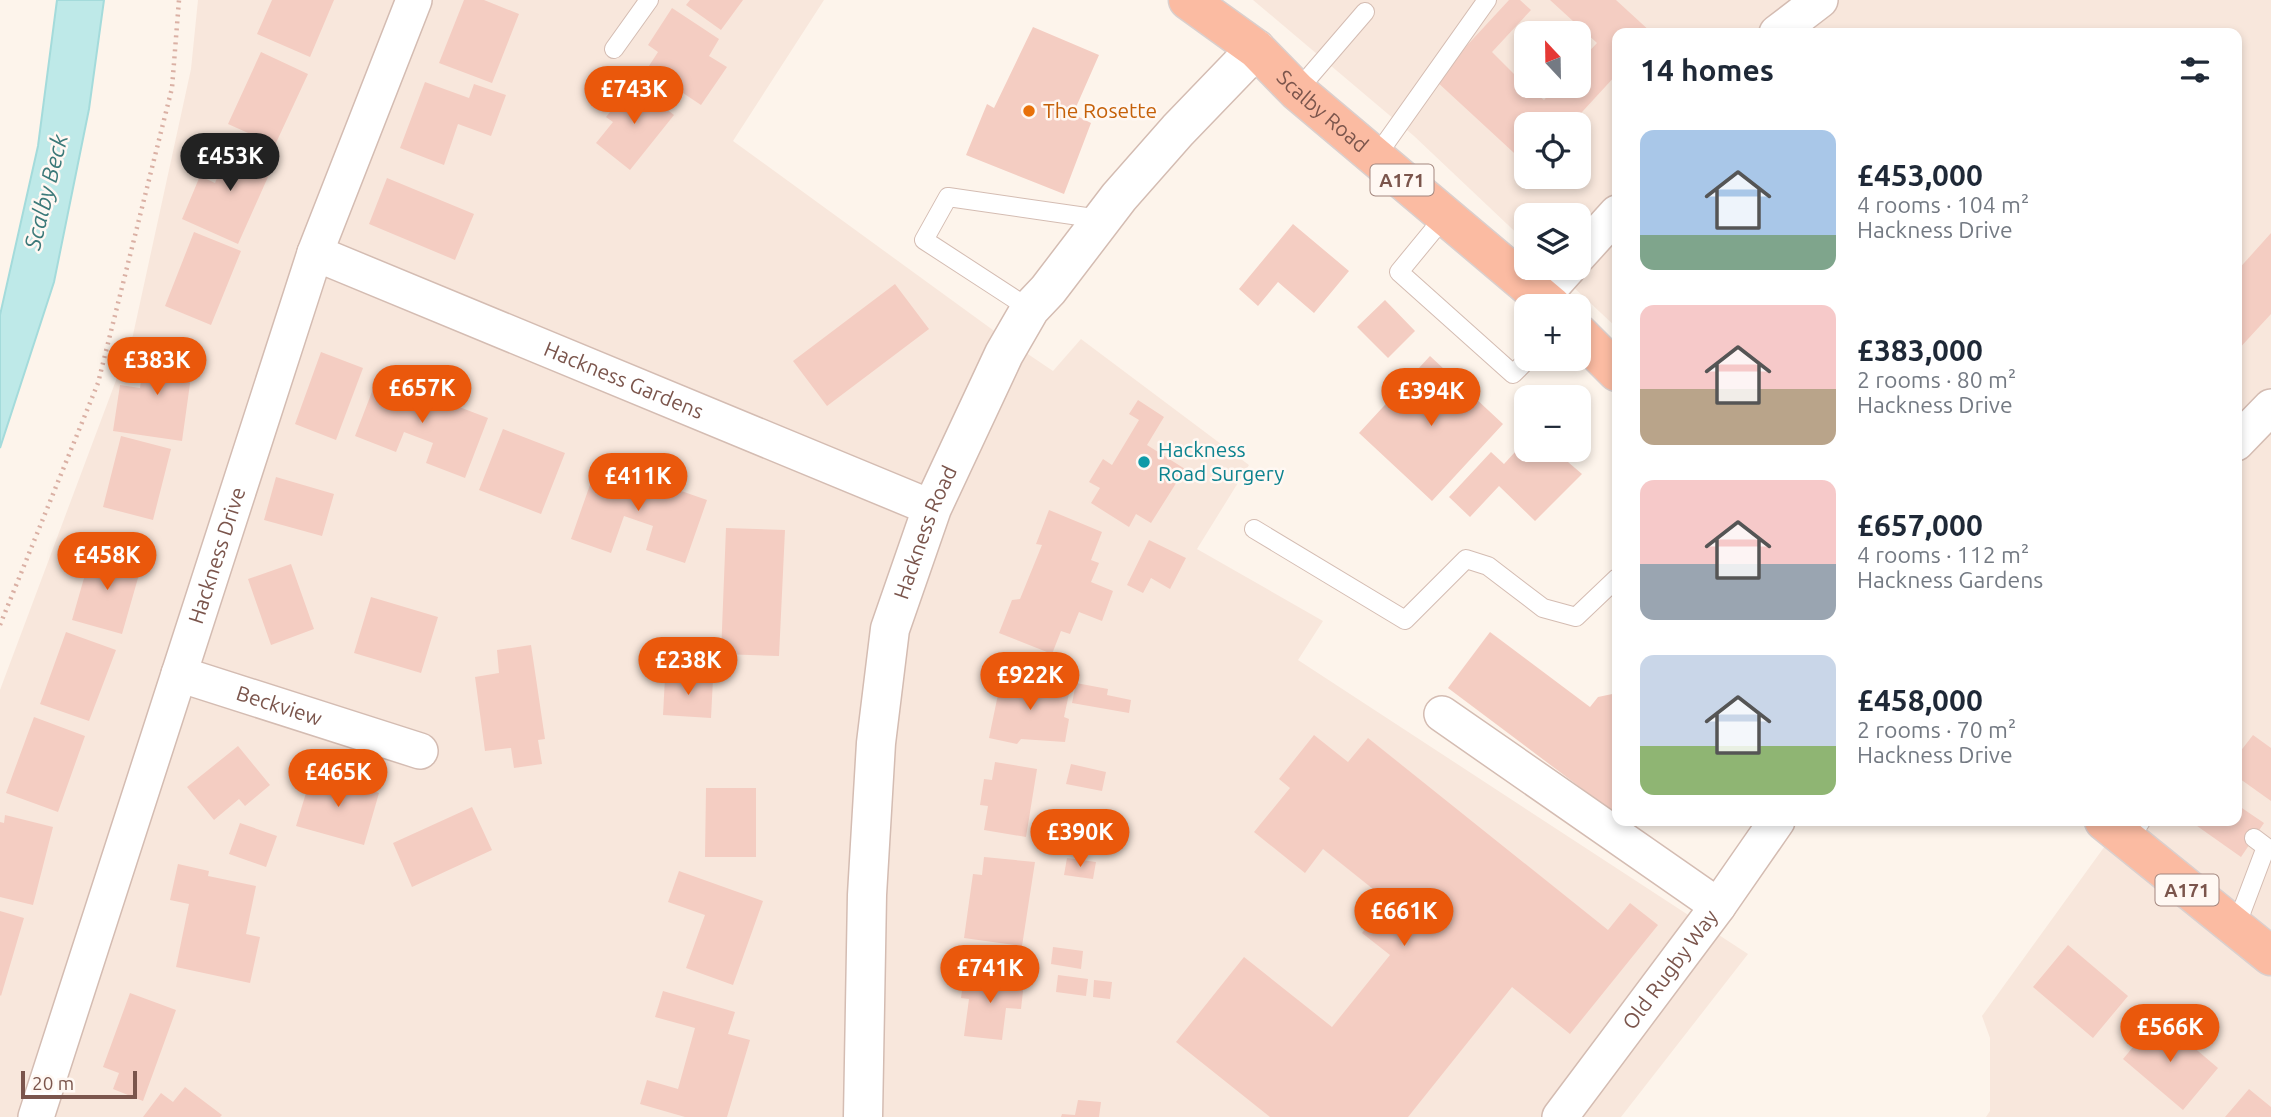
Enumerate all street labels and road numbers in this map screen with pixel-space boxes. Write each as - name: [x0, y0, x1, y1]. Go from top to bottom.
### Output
- street label: Scalby Road: [1272, 65, 1373, 157]
- road number: A171: [1370, 164, 1434, 196]
- street label: Hackness Gardens: [541, 336, 707, 423]
- street label: Hackness Road: [888, 462, 961, 602]
- street label: Hackness Drive: [183, 484, 250, 627]
- street label: Beckview: [233, 680, 325, 730]
- road number: A171: [2156, 874, 2218, 906]
- street label: Old Rugby Way: [1617, 905, 1722, 1034]

